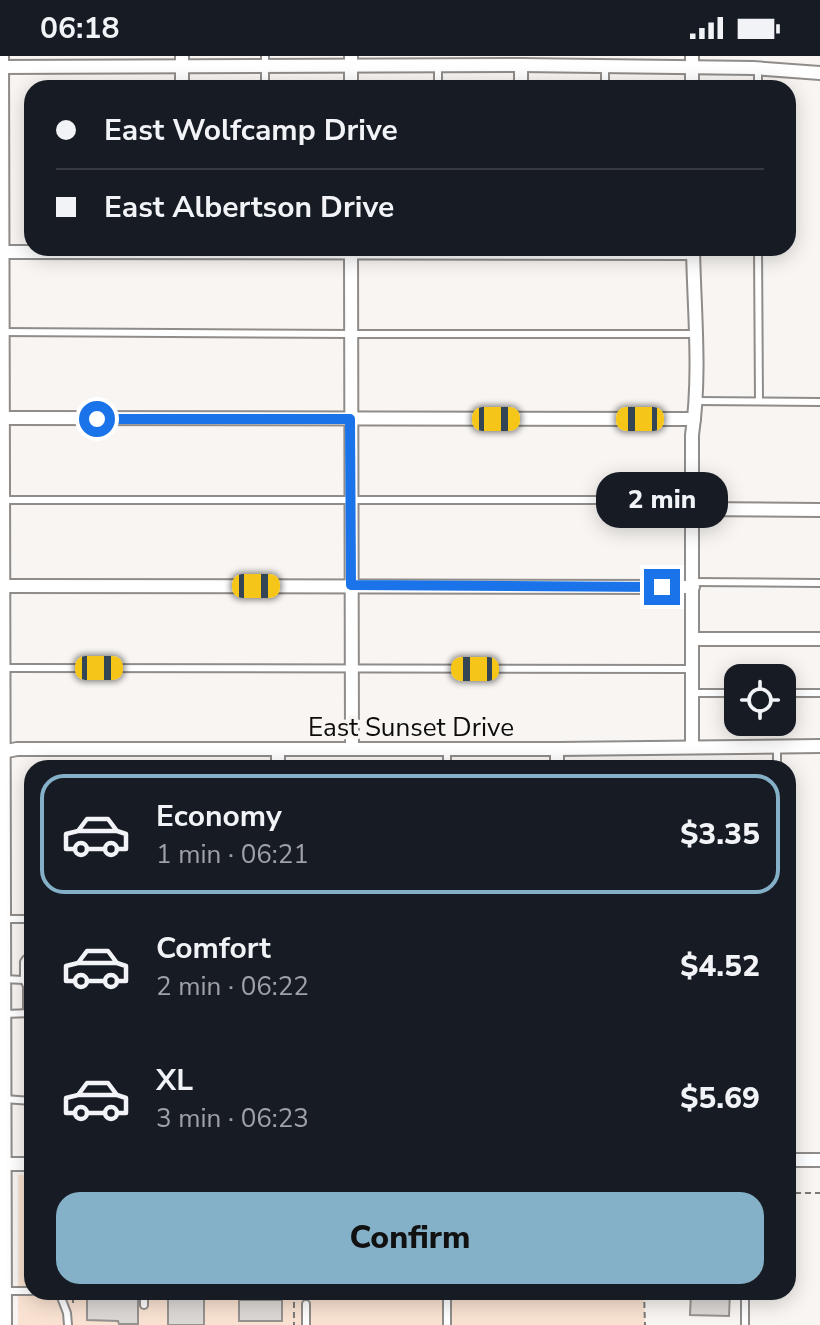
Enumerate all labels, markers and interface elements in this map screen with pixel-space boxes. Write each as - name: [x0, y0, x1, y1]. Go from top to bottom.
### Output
- text: 06:18: [40, 8, 119, 49]
- text: East Wolfcamp Drive: [104, 110, 398, 151]
- text: East Albertson Drive: [104, 187, 394, 228]
- route start: [79, 401, 115, 437]
- car: [472, 407, 520, 431]
- car: [616, 407, 664, 431]
- callout: 2 min: [596, 471, 728, 527]
- text: 2 min: [628, 482, 696, 517]
- route end: [644, 569, 680, 605]
- car: [232, 574, 280, 598]
- car: [75, 656, 123, 680]
- car: [451, 657, 499, 681]
- map controls: [724, 664, 796, 736]
- button: locate: [724, 664, 796, 736]
- street label: East Sunset Drive: [308, 710, 514, 745]
- text: Economy: [156, 796, 282, 837]
- icon: car: [60, 798, 132, 870]
- text: $3.35: [680, 814, 760, 855]
- text: 1 min · 06:21: [156, 837, 309, 872]
- text: Comfort: [156, 928, 271, 969]
- icon: car: [60, 930, 132, 1002]
- text: $4.52: [680, 946, 760, 987]
- text: 2 min · 06:22: [156, 969, 309, 1004]
- text: XL: [156, 1060, 193, 1101]
- icon: car: [60, 1062, 132, 1134]
- text: $5.69: [680, 1078, 760, 1119]
- text: 3 min · 06:23: [156, 1101, 309, 1136]
- button: Confirm: [56, 1192, 764, 1284]

